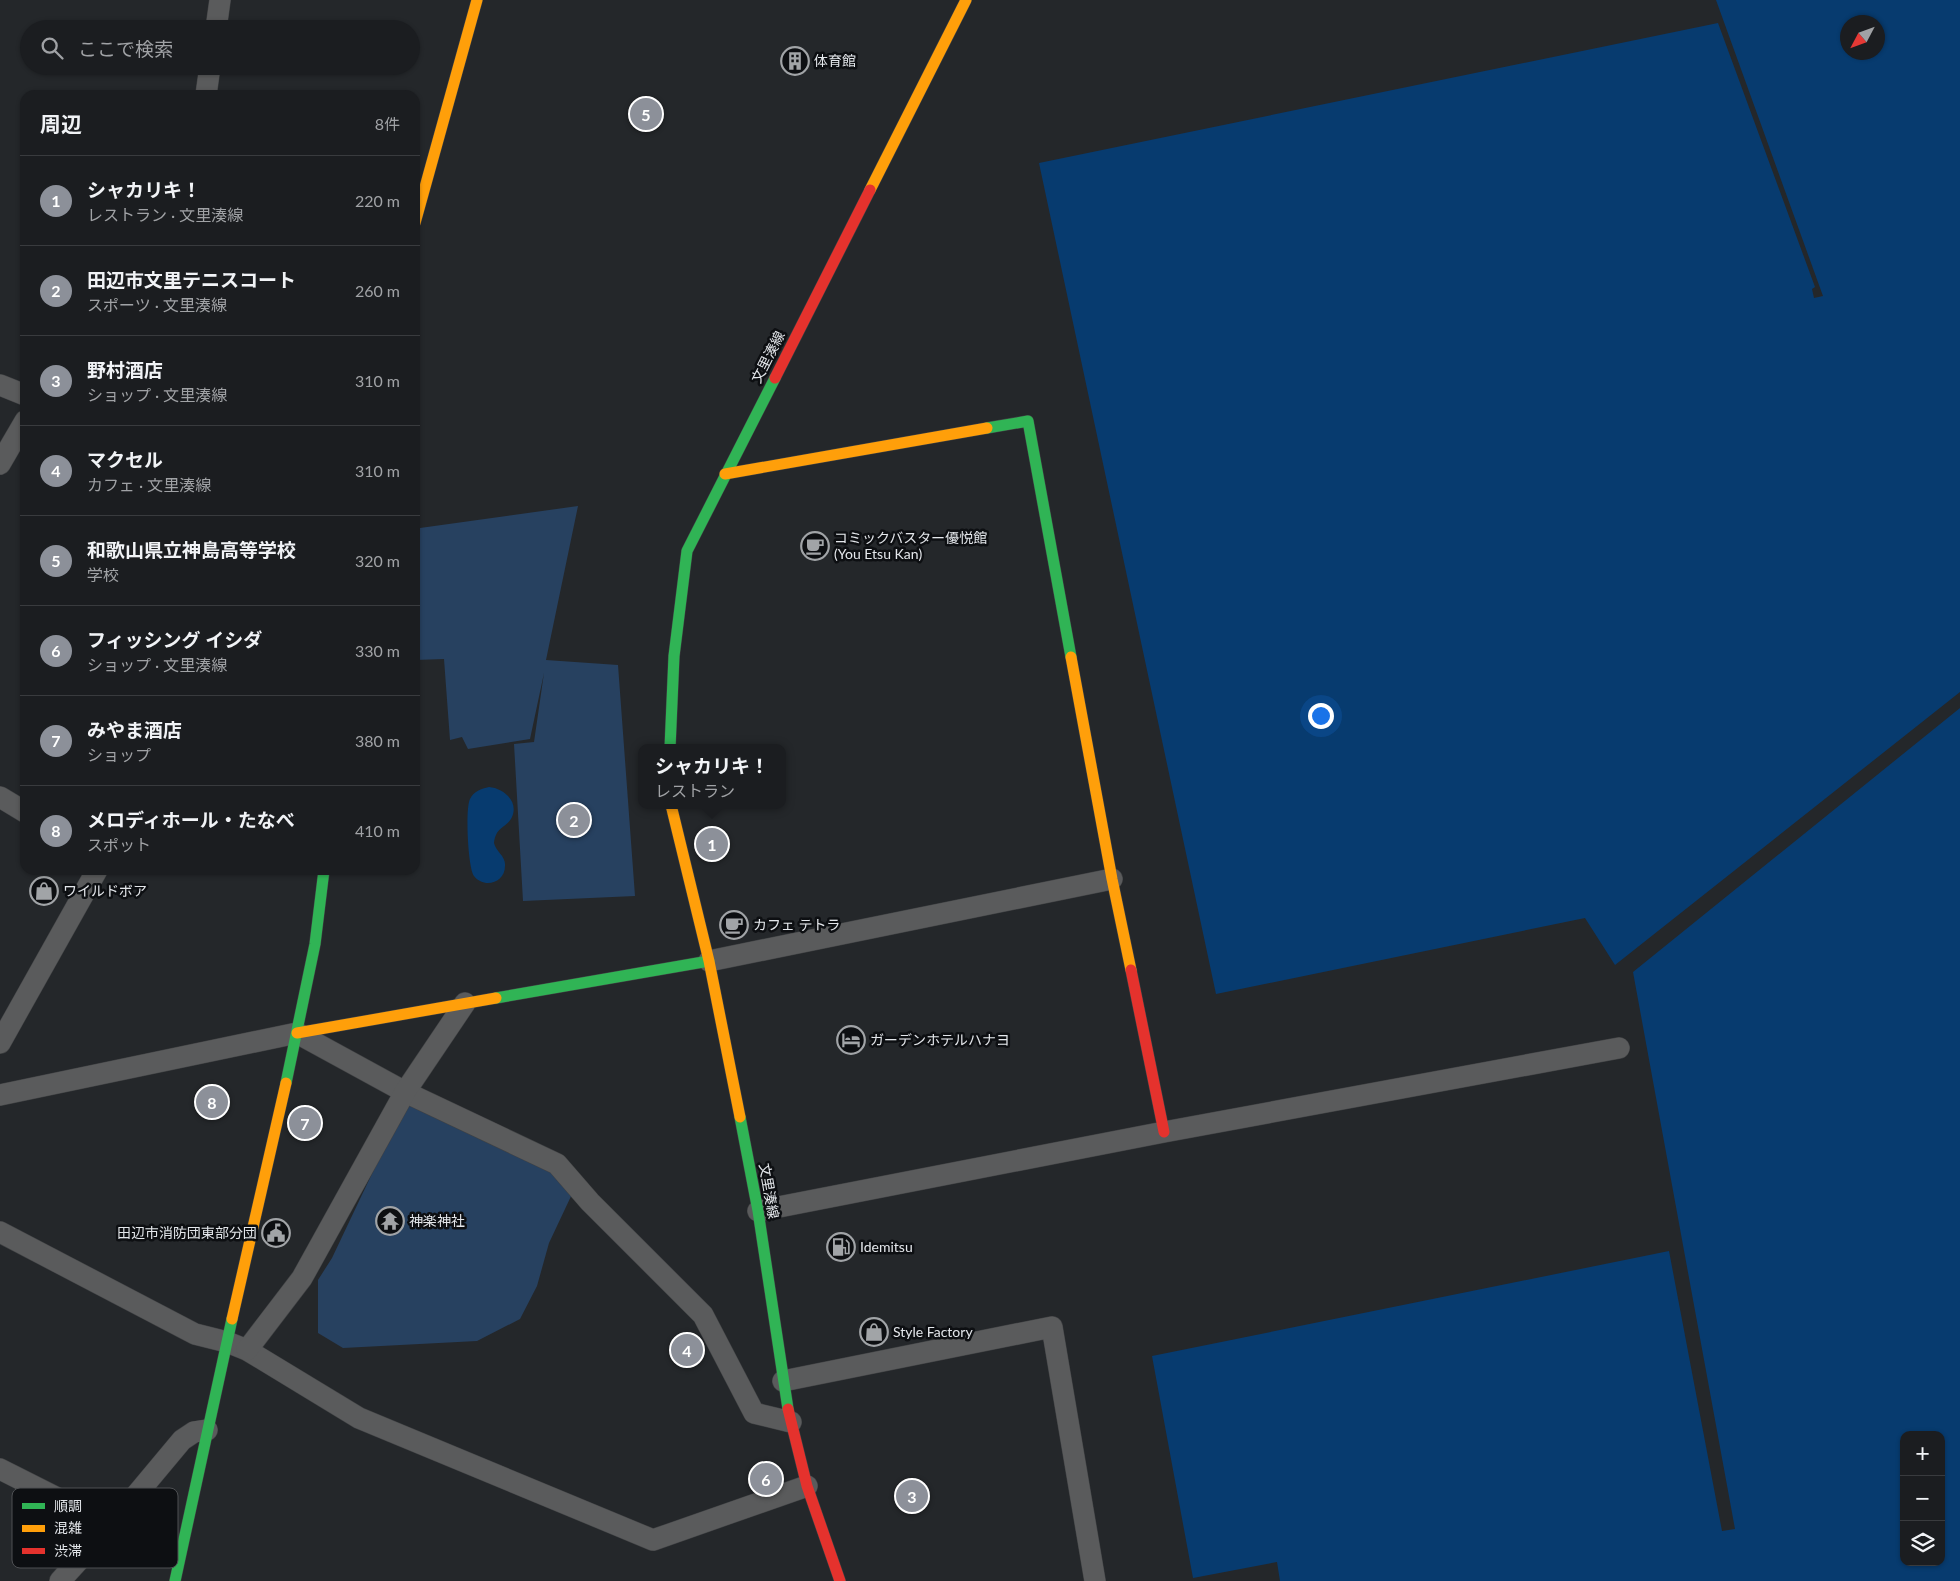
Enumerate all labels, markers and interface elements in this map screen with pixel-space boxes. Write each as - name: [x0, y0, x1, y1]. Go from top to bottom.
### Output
- north arrow: [1840, 15, 1885, 60]
- search box: [20, 20, 420, 75]
- icon: search: [38, 34, 66, 62]
- text: ここで検索: [78, 37, 173, 60]
- building icon: 体育館: [780, 46, 810, 76]
- place label: 体育館: [814, 52, 856, 69]
- pin: 5: [630, 95, 662, 133]
- text: 周辺: [40, 111, 82, 136]
- text: 8件: [375, 114, 400, 133]
- text: シャカリキ！: [87, 178, 201, 201]
- text: 1: [51, 191, 61, 210]
- text: 220 m: [355, 191, 400, 210]
- text: レストラン · 文里湊線: [87, 205, 243, 224]
- text: 田辺市文里テニスコート: [87, 268, 296, 291]
- text: 2: [51, 281, 61, 300]
- text: 260 m: [355, 281, 400, 300]
- text: スポーツ · 文里湊線: [87, 295, 227, 314]
- street label: 文里湊線: [747, 328, 788, 386]
- text: 野村酒店: [87, 358, 163, 381]
- text: 3: [51, 371, 61, 390]
- text: 310 m: [355, 371, 400, 390]
- text: ショップ · 文里湊線: [87, 385, 227, 404]
- text: マクセル: [87, 448, 163, 471]
- text: 4: [51, 461, 61, 480]
- text: 310 m: [355, 461, 400, 480]
- text: カフェ · 文里湊線: [87, 475, 211, 494]
- place label: コミックバスター優悦館 (You Etsu Kan): [834, 529, 987, 562]
- cafe icon: コミックバスター優悦館 (You Etsu Kan): [800, 531, 830, 561]
- text: 和歌山県立神島高等学校: [87, 538, 296, 561]
- text: 5: [51, 551, 61, 570]
- text: 320 m: [355, 551, 400, 570]
- text: 学校: [87, 565, 119, 584]
- text: フィッシング イシダ: [87, 628, 262, 651]
- text: 6: [51, 641, 61, 660]
- text: 330 m: [355, 641, 400, 660]
- text: ショップ · 文里湊線: [87, 655, 227, 674]
- your location: [1308, 703, 1334, 729]
- text: みやま酒店: [87, 718, 182, 741]
- text: 7: [51, 731, 61, 750]
- text: 380 m: [355, 731, 400, 750]
- popup: [638, 744, 786, 809]
- text: ショップ: [87, 745, 151, 764]
- text: シャカリキ！: [655, 754, 769, 777]
- text: レストラン: [655, 781, 735, 800]
- pin: 2: [558, 801, 590, 839]
- text: メロディホール・たなべ: [87, 808, 295, 831]
- text: 8: [51, 821, 61, 840]
- text: 410 m: [355, 821, 400, 840]
- pin: 1: [696, 825, 728, 863]
- text: スポット: [87, 835, 151, 854]
- shop icon: ワイルドボア: [29, 876, 59, 906]
- place label: ワイルドボア: [63, 882, 147, 899]
- cafe icon: カフェ テトラ: [719, 910, 749, 940]
- place label: カフェ テトラ: [753, 916, 841, 933]
- hotel icon: ガーデンホテルハナヨ: [836, 1025, 866, 1055]
- place label: ガーデンホテルハナヨ: [870, 1031, 1010, 1048]
- pin: 8: [196, 1083, 228, 1121]
- pin: 7: [289, 1104, 321, 1142]
- street label: 文里湊線: [756, 1162, 783, 1220]
- temple icon: 神楽神社: [375, 1206, 405, 1236]
- place label: 神楽神社: [409, 1212, 465, 1229]
- public building icon: 田辺市消防団東部分団: [261, 1218, 291, 1248]
- place label: 田辺市消防団東部分団: [117, 1224, 257, 1241]
- fuel station icon: Idemitsu: [826, 1232, 856, 1262]
- place label: Idemitsu: [860, 1238, 913, 1255]
- shop icon: Style Factory: [859, 1317, 889, 1347]
- place label: Style Factory: [893, 1323, 973, 1340]
- pin: 4: [671, 1331, 703, 1369]
- map controls: [1900, 1431, 1945, 1566]
- button: +: [1900, 1431, 1945, 1476]
- pin: 6: [750, 1460, 782, 1498]
- button: −: [1900, 1476, 1945, 1521]
- pin: 3: [896, 1477, 928, 1515]
- legend: [12, 1488, 178, 1568]
- text: 順調: [54, 1497, 82, 1514]
- text: 混雑: [54, 1519, 82, 1536]
- button: layers: [1900, 1521, 1945, 1566]
- text: 渋滞: [54, 1542, 82, 1559]

